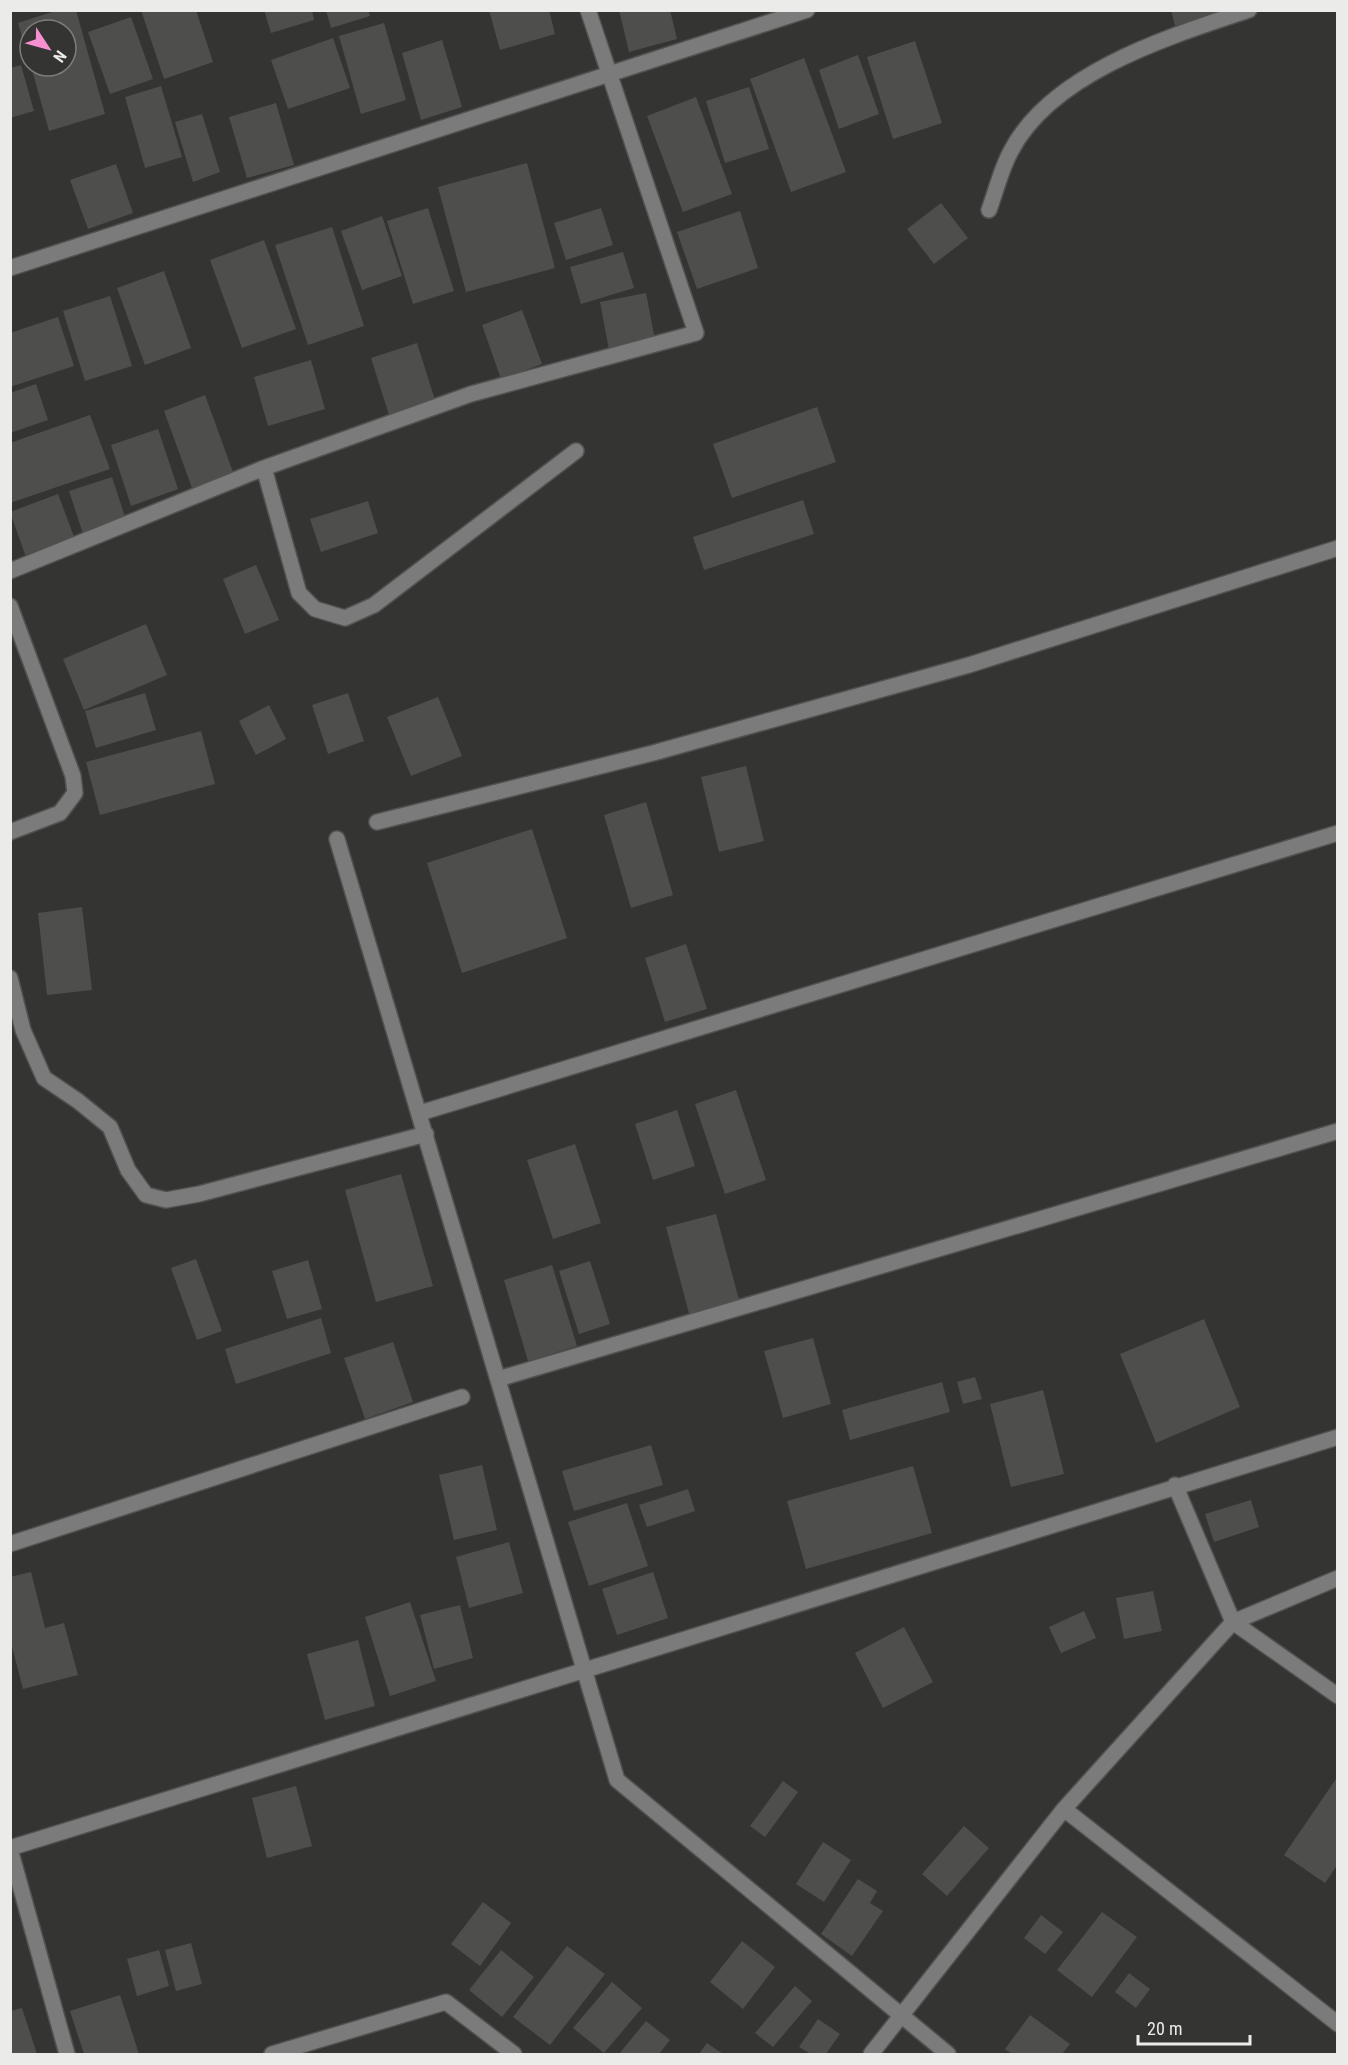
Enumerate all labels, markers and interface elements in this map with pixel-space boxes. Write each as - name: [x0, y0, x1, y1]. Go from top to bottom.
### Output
- north arrow: [18, 18, 78, 78]
- text: N: [49, 47, 70, 66]
- scale bar: [1138, 2008, 1250, 2046]
- text: 20 m: [1147, 2018, 1182, 2039]

